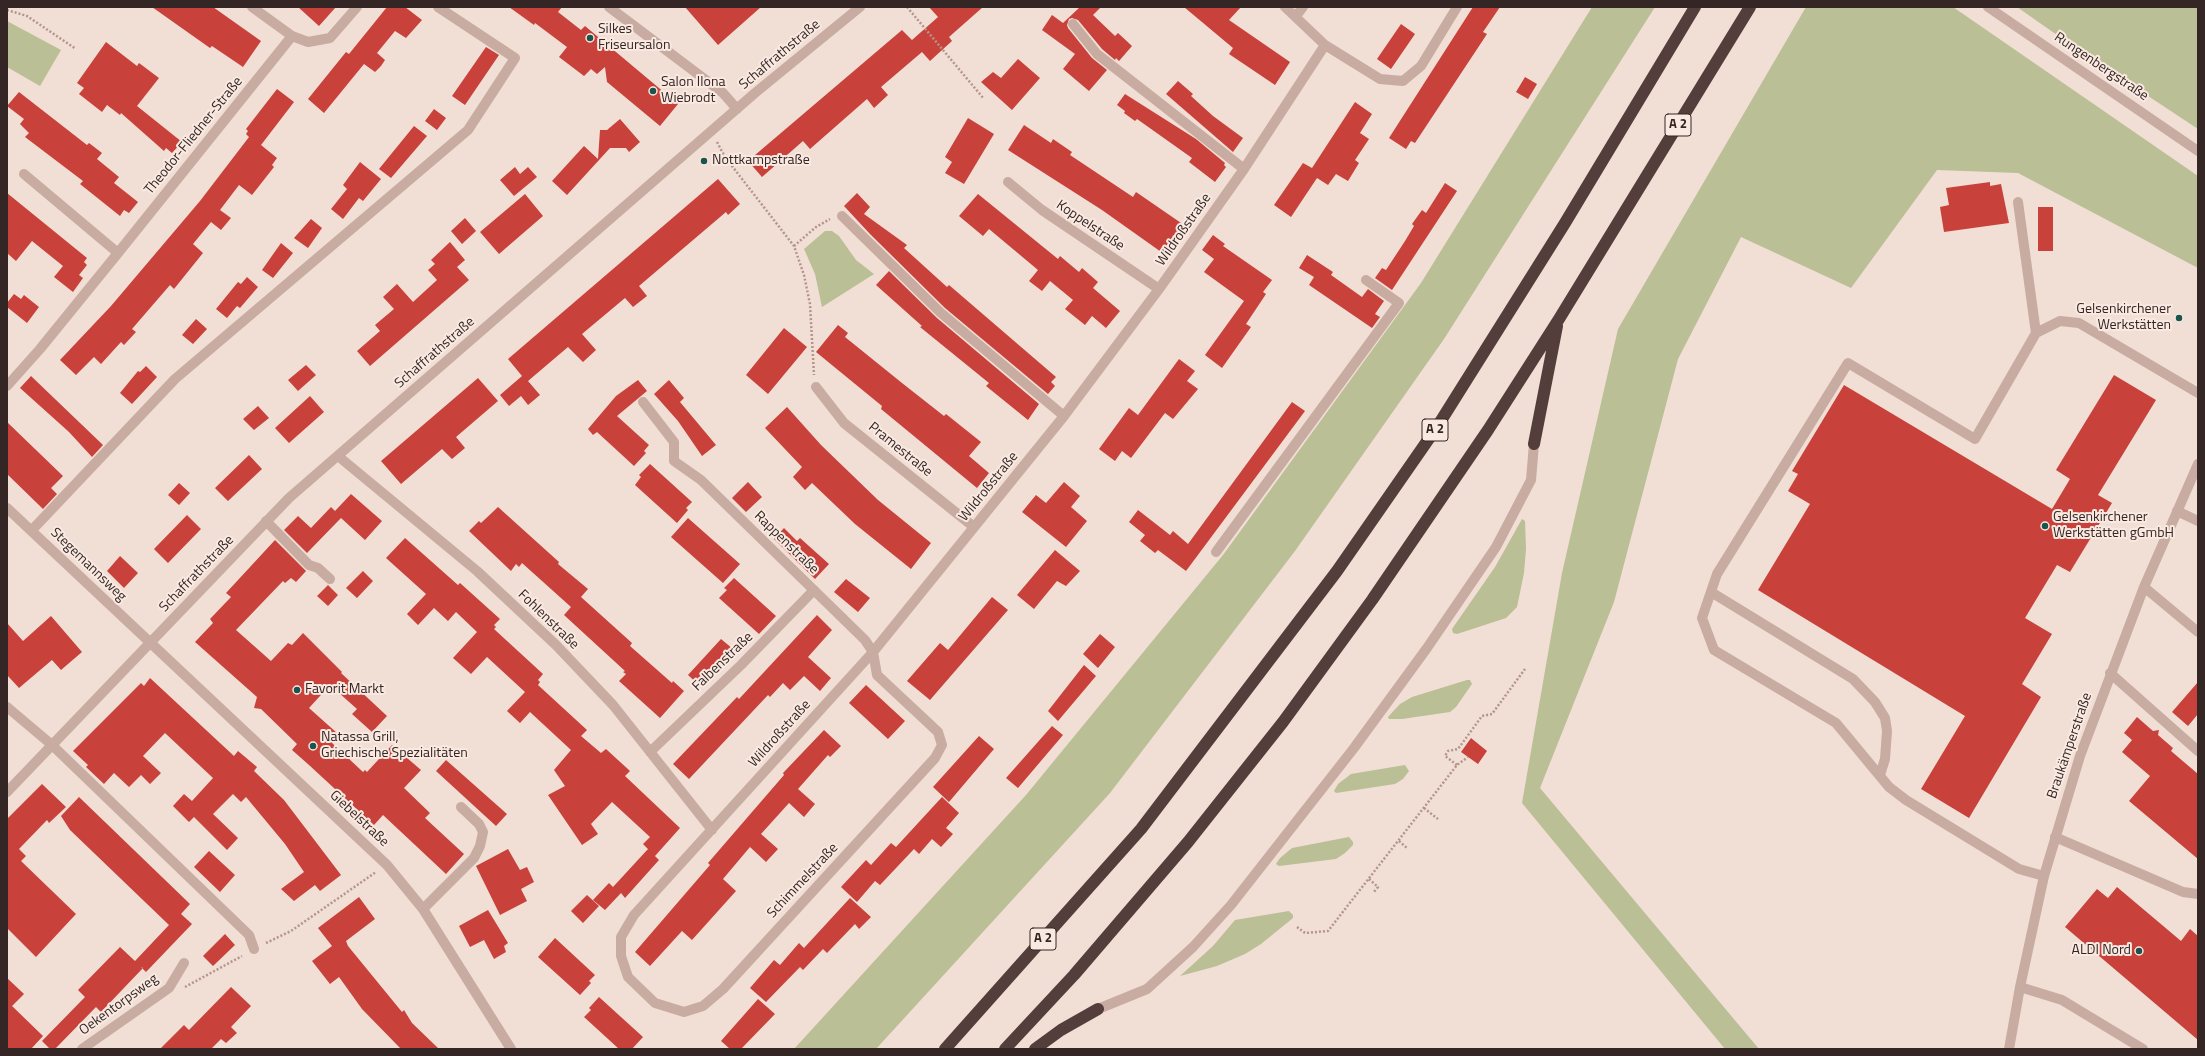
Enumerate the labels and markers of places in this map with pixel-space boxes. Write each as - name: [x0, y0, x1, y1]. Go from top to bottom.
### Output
- place label: Silkes Friseursalon: [598, 22, 671, 54]
- marker: Silkes Friseursalon: [585, 33, 595, 43]
- place label: Salon Ilona Wiebrodt: [661, 75, 725, 108]
- marker: Salon Ilona Wiebrodt: [648, 86, 658, 96]
- place label: Nottkampstraße: [712, 153, 810, 169]
- marker: Nottkampstraße: [699, 156, 709, 166]
- place label: Gelsenkirchener Werkstätten: [2076, 302, 2171, 334]
- marker: Gelsenkirchener Werkstätten: [2174, 313, 2184, 323]
- place label: Gelsenkirchener Werkstätten gGmbH: [2053, 510, 2174, 542]
- marker: Gelsenkirchener Werkstätten gGmbH: [2040, 521, 2050, 531]
- place label: Favorit Markt: [305, 682, 384, 698]
- marker: Favorit Markt: [292, 685, 302, 695]
- place label: Natassa Grill, Griechische Spezialitäten: [321, 730, 468, 762]
- marker: Natassa Grill, Griechische Spezialitäten: [308, 741, 318, 751]
- place label: ALDI Nord: [2072, 943, 2131, 959]
- marker: ALDI Nord: [2134, 946, 2144, 956]

